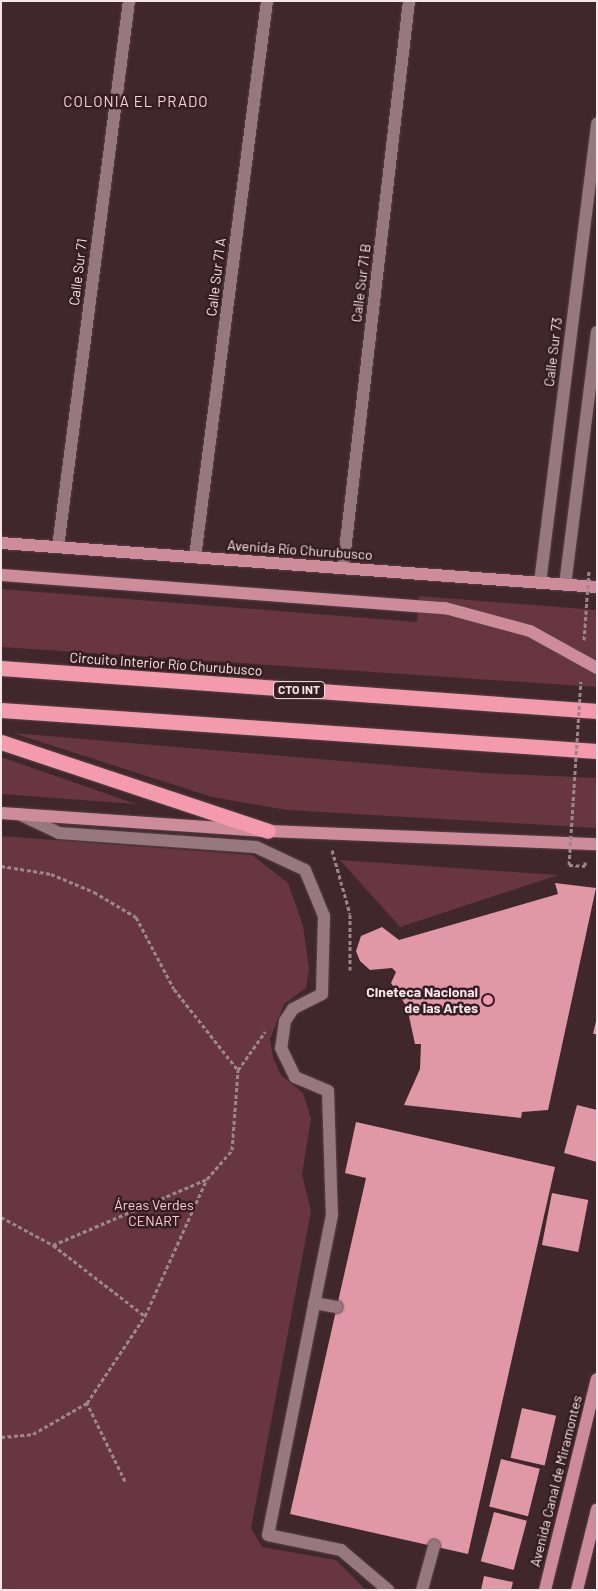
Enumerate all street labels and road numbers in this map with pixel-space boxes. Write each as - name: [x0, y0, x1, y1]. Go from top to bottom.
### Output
- street label: Calle Sur 71 A: [203, 237, 229, 317]
- street label: Calle Sur 71: [66, 238, 90, 306]
- street label: Calle Sur 71 B: [348, 243, 374, 323]
- street label: Calle Sur 73: [540, 316, 566, 388]
- street label: Avenida Río Churubusco: [227, 537, 373, 563]
- street label: Circuito Interior Río Churubusco: [69, 649, 263, 679]
- road number: CTO INT: [273, 680, 325, 700]
- street label: Avenida Canal de Miramontes: [527, 1393, 585, 1569]

